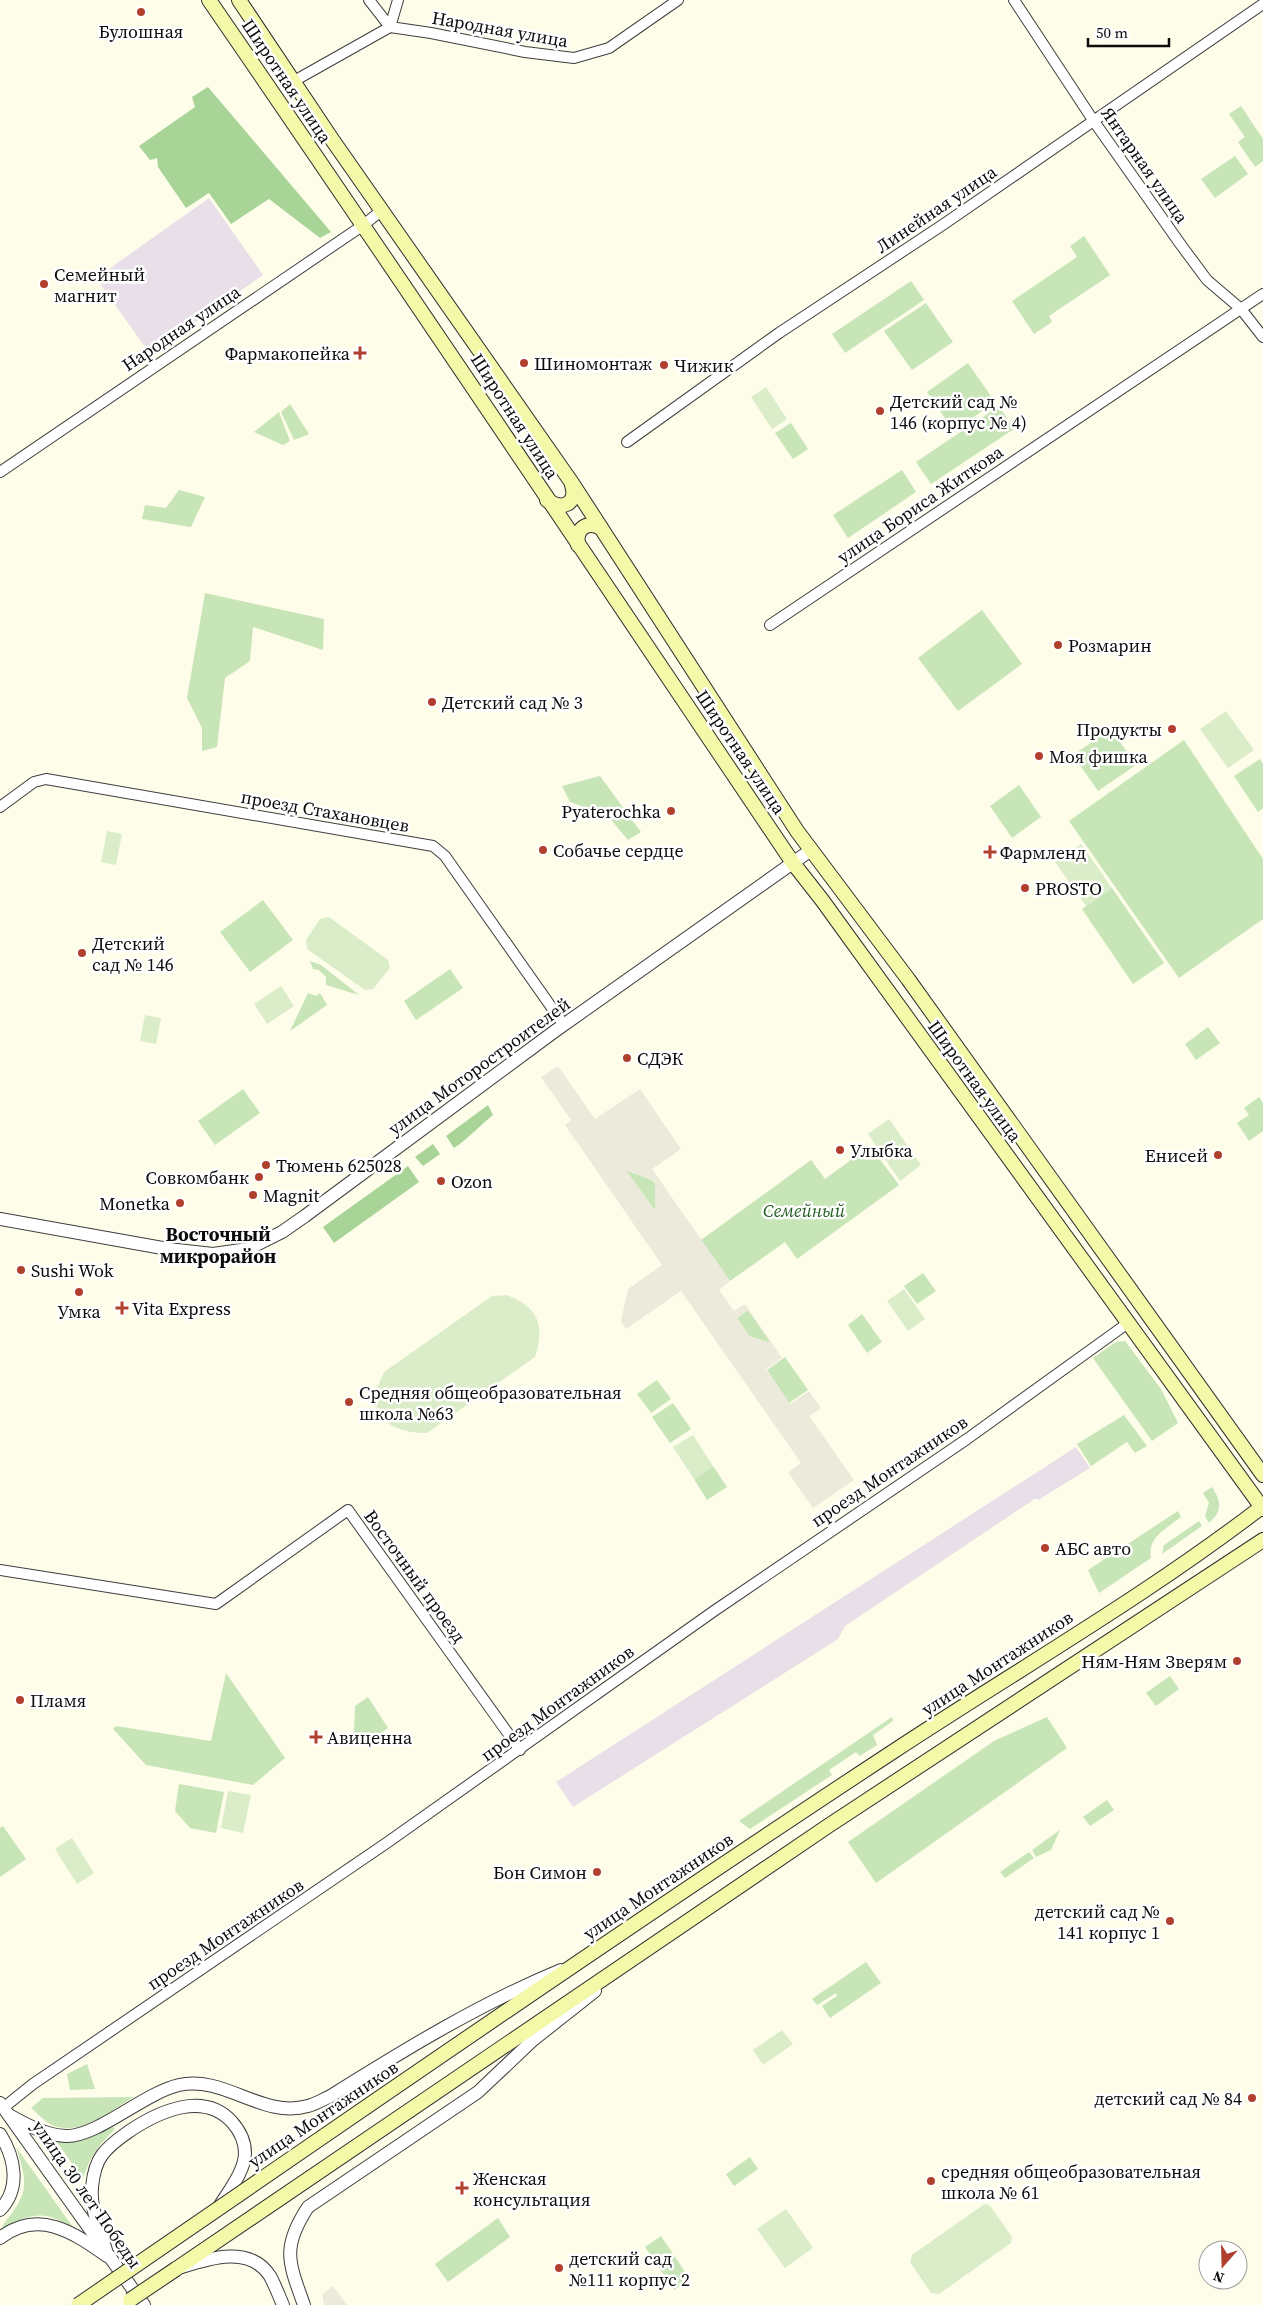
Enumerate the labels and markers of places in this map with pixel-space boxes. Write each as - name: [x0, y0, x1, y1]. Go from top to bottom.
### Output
- marker: Булошная: [135, 6, 147, 18]
- place label: Булошная: [99, 19, 183, 44]
- place label: Семейный магнит: [54, 262, 145, 308]
- marker: Семейный магнит: [38, 278, 50, 290]
- place label: Фармакопейка: [225, 341, 351, 366]
- marker: Фармакопейка: [354, 347, 366, 359]
- place label: Шиномонтаж: [534, 351, 652, 376]
- place label: Чижик: [674, 353, 733, 378]
- marker: Шиномонтаж: [518, 357, 530, 369]
- marker: Чижик: [658, 359, 670, 371]
- place label: Детский сад № 146 (корпус № 4): [890, 389, 1027, 435]
- marker: Детский сад № 146 (корпус № 4): [874, 405, 886, 417]
- place label: Розмарин: [1068, 633, 1152, 658]
- marker: Розмарин: [1052, 639, 1064, 651]
- place label: Детский сад № 3: [442, 690, 583, 715]
- marker: Детский сад № 3: [426, 696, 438, 708]
- place label: Продукты: [1076, 717, 1162, 742]
- marker: Продукты: [1166, 723, 1178, 735]
- place label: Моя фишка: [1049, 744, 1148, 769]
- marker: Моя фишка: [1033, 750, 1045, 762]
- place label: Pyaterochka: [561, 799, 662, 824]
- marker: Pyaterochka: [665, 805, 677, 817]
- place label: Собачье сердце: [553, 838, 684, 863]
- place label: Фармленд: [1000, 840, 1086, 865]
- marker: Собачье сердце: [537, 844, 549, 856]
- marker: Фармленд: [984, 846, 996, 858]
- place label: PROSTO: [1035, 876, 1102, 901]
- marker: PROSTO: [1019, 882, 1031, 894]
- place label: Детский сад № 146: [92, 931, 174, 977]
- marker: Детский сад № 146: [76, 947, 88, 959]
- place label: СДЭК: [637, 1046, 683, 1071]
- marker: СДЭК: [621, 1052, 633, 1064]
- place label: Улыбка: [850, 1138, 913, 1163]
- place label: Енисей: [1145, 1143, 1208, 1168]
- marker: Улыбка: [834, 1144, 846, 1156]
- marker: Енисей: [1212, 1149, 1224, 1161]
- place label: Тюмень 625028: [276, 1153, 402, 1178]
- marker: Тюмень 625028: [260, 1159, 272, 1171]
- place label: Совкомбанк: [146, 1165, 249, 1190]
- place label: Ozon: [451, 1169, 493, 1194]
- marker: Совкомбанк: [253, 1171, 265, 1183]
- marker: Ozon: [435, 1175, 447, 1187]
- place label: Magnit: [263, 1183, 319, 1208]
- marker: Magnit: [247, 1189, 259, 1201]
- place label: Monetka: [99, 1191, 171, 1216]
- marker: Monetka: [174, 1197, 186, 1209]
- place label: Sushi Wok: [31, 1258, 114, 1283]
- marker: Sushi Wok: [15, 1264, 27, 1276]
- marker: Умка: [73, 1286, 85, 1298]
- place label: Vita Express: [132, 1296, 231, 1321]
- place label: Умка: [57, 1299, 101, 1324]
- marker: Vita Express: [116, 1302, 128, 1314]
- place label: Средняя общеобразовательная школа №63: [359, 1380, 622, 1426]
- marker: Средняя общеобразовательная школа №63: [343, 1396, 355, 1408]
- place label: АБС авто: [1055, 1536, 1131, 1561]
- marker: АБС авто: [1039, 1542, 1051, 1554]
- place label: Ням-Ням Зверям: [1081, 1649, 1227, 1674]
- marker: Ням-Ням Зверям: [1231, 1655, 1243, 1667]
- place label: Пламя: [30, 1688, 86, 1713]
- marker: Пламя: [14, 1694, 26, 1706]
- place label: Авиценна: [327, 1725, 413, 1750]
- marker: Авиценна: [309, 1730, 323, 1744]
- place label: Бон Симон: [493, 1860, 587, 1885]
- marker: Бон Симон: [591, 1866, 603, 1878]
- place label: детский сад № 141 корпус 1: [1034, 1899, 1160, 1945]
- marker: детский сад № 141 корпус 1: [1164, 1915, 1176, 1927]
- place label: детский сад № 84: [1094, 2086, 1242, 2111]
- marker: детский сад № 84: [1246, 2092, 1258, 2104]
- place label: средняя общеобразовательная школа № 61: [941, 2159, 1201, 2205]
- place label: Женская консультация: [473, 2166, 591, 2212]
- marker: средняя общеобразовательная школа № 61: [925, 2175, 937, 2187]
- marker: Женская консультация: [455, 2181, 469, 2195]
- place label: детский сад №111 корпус 2: [569, 2246, 690, 2292]
- marker: детский сад №111 корпус 2: [553, 2262, 565, 2274]

